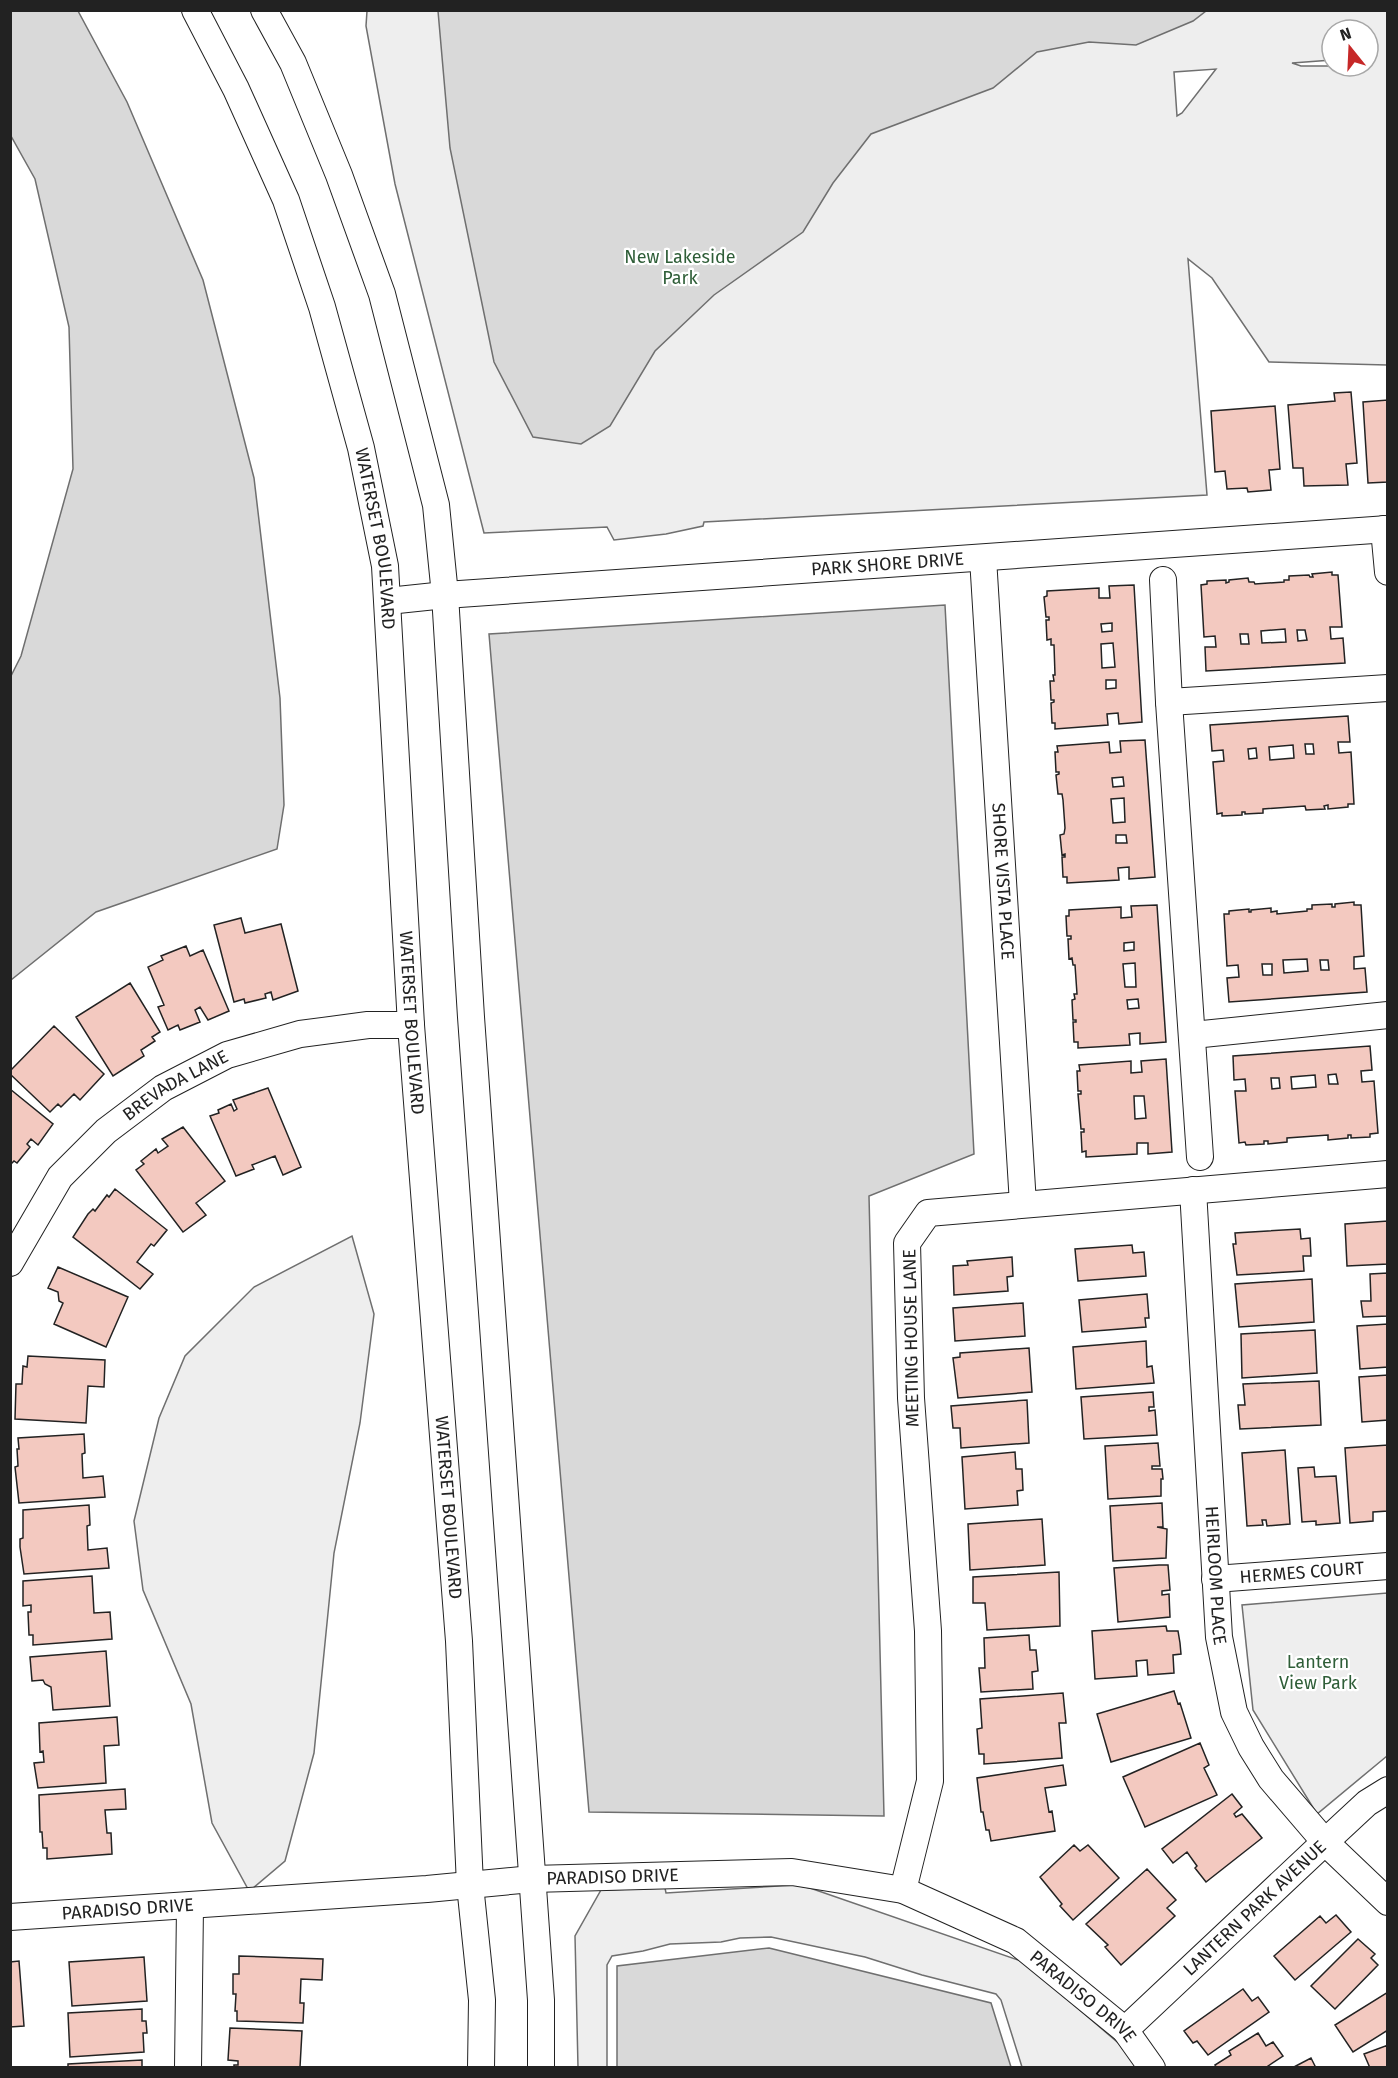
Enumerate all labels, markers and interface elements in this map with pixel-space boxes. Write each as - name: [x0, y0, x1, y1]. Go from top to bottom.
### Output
- north arrow: [1320, 18, 1380, 78]
- text: N: [1338, 24, 1353, 45]
- park label: New Lakeside Park: [624, 246, 736, 289]
- street label: WATERSET BOULEVARD: [350, 446, 400, 630]
- street label: PARK SHORE DRIVE: [810, 548, 965, 580]
- street label: SHORE VISTA PLACE: [987, 802, 1019, 961]
- street label: WATERSET BOULEVARD: [395, 930, 429, 1116]
- street label: BREVADA LANE: [118, 1045, 232, 1125]
- street label: MEETING HOUSE LANE: [898, 1249, 924, 1427]
- street label: WATERSET BOULEVARD: [430, 1415, 467, 1600]
- street label: HEIRLOOM PLACE: [1200, 1505, 1231, 1647]
- street label: HERMES COURT: [1239, 1557, 1365, 1588]
- park label: Lantern View Park: [1279, 1651, 1358, 1694]
- street label: LANTERN PARK AVENUE: [1179, 1836, 1331, 1981]
- street label: PARADISO DRIVE: [546, 1864, 679, 1890]
- street label: PARADISO DRIVE: [61, 1894, 195, 1925]
- street label: PARADISO DRIVE: [1025, 1946, 1141, 2047]

